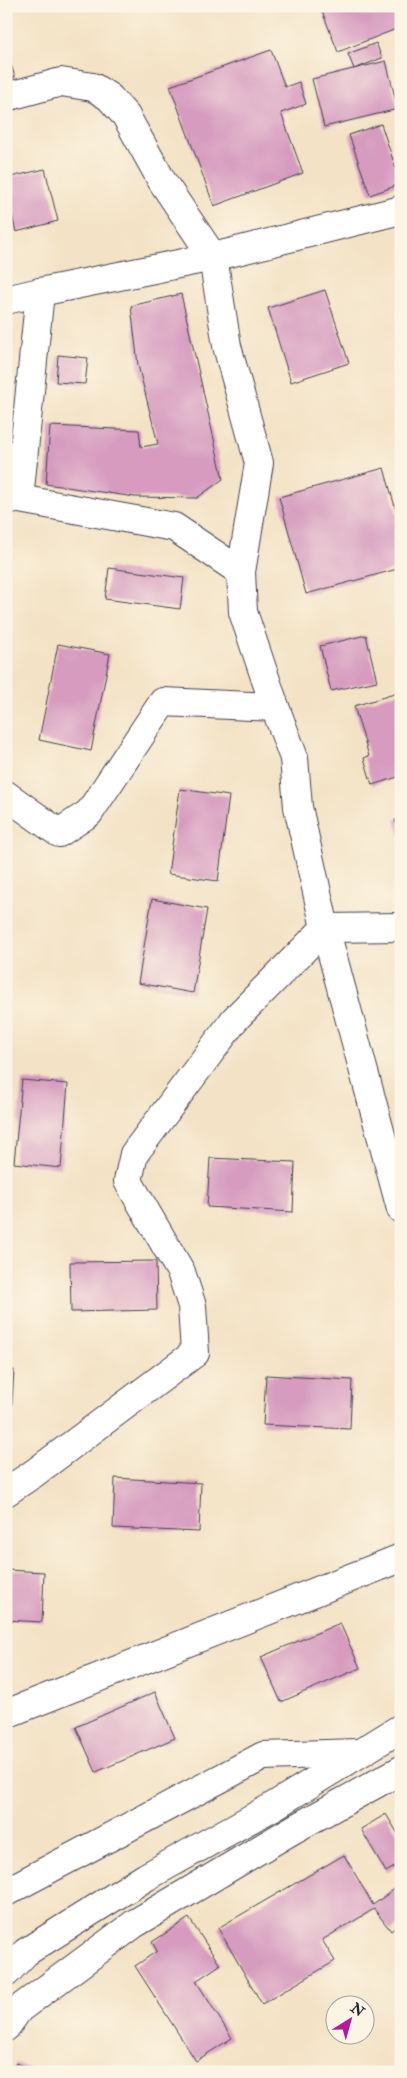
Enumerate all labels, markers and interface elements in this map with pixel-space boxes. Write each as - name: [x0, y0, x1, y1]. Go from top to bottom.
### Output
- north arrow: [324, 1996, 374, 2046]
- text: N: [347, 1999, 368, 2021]

